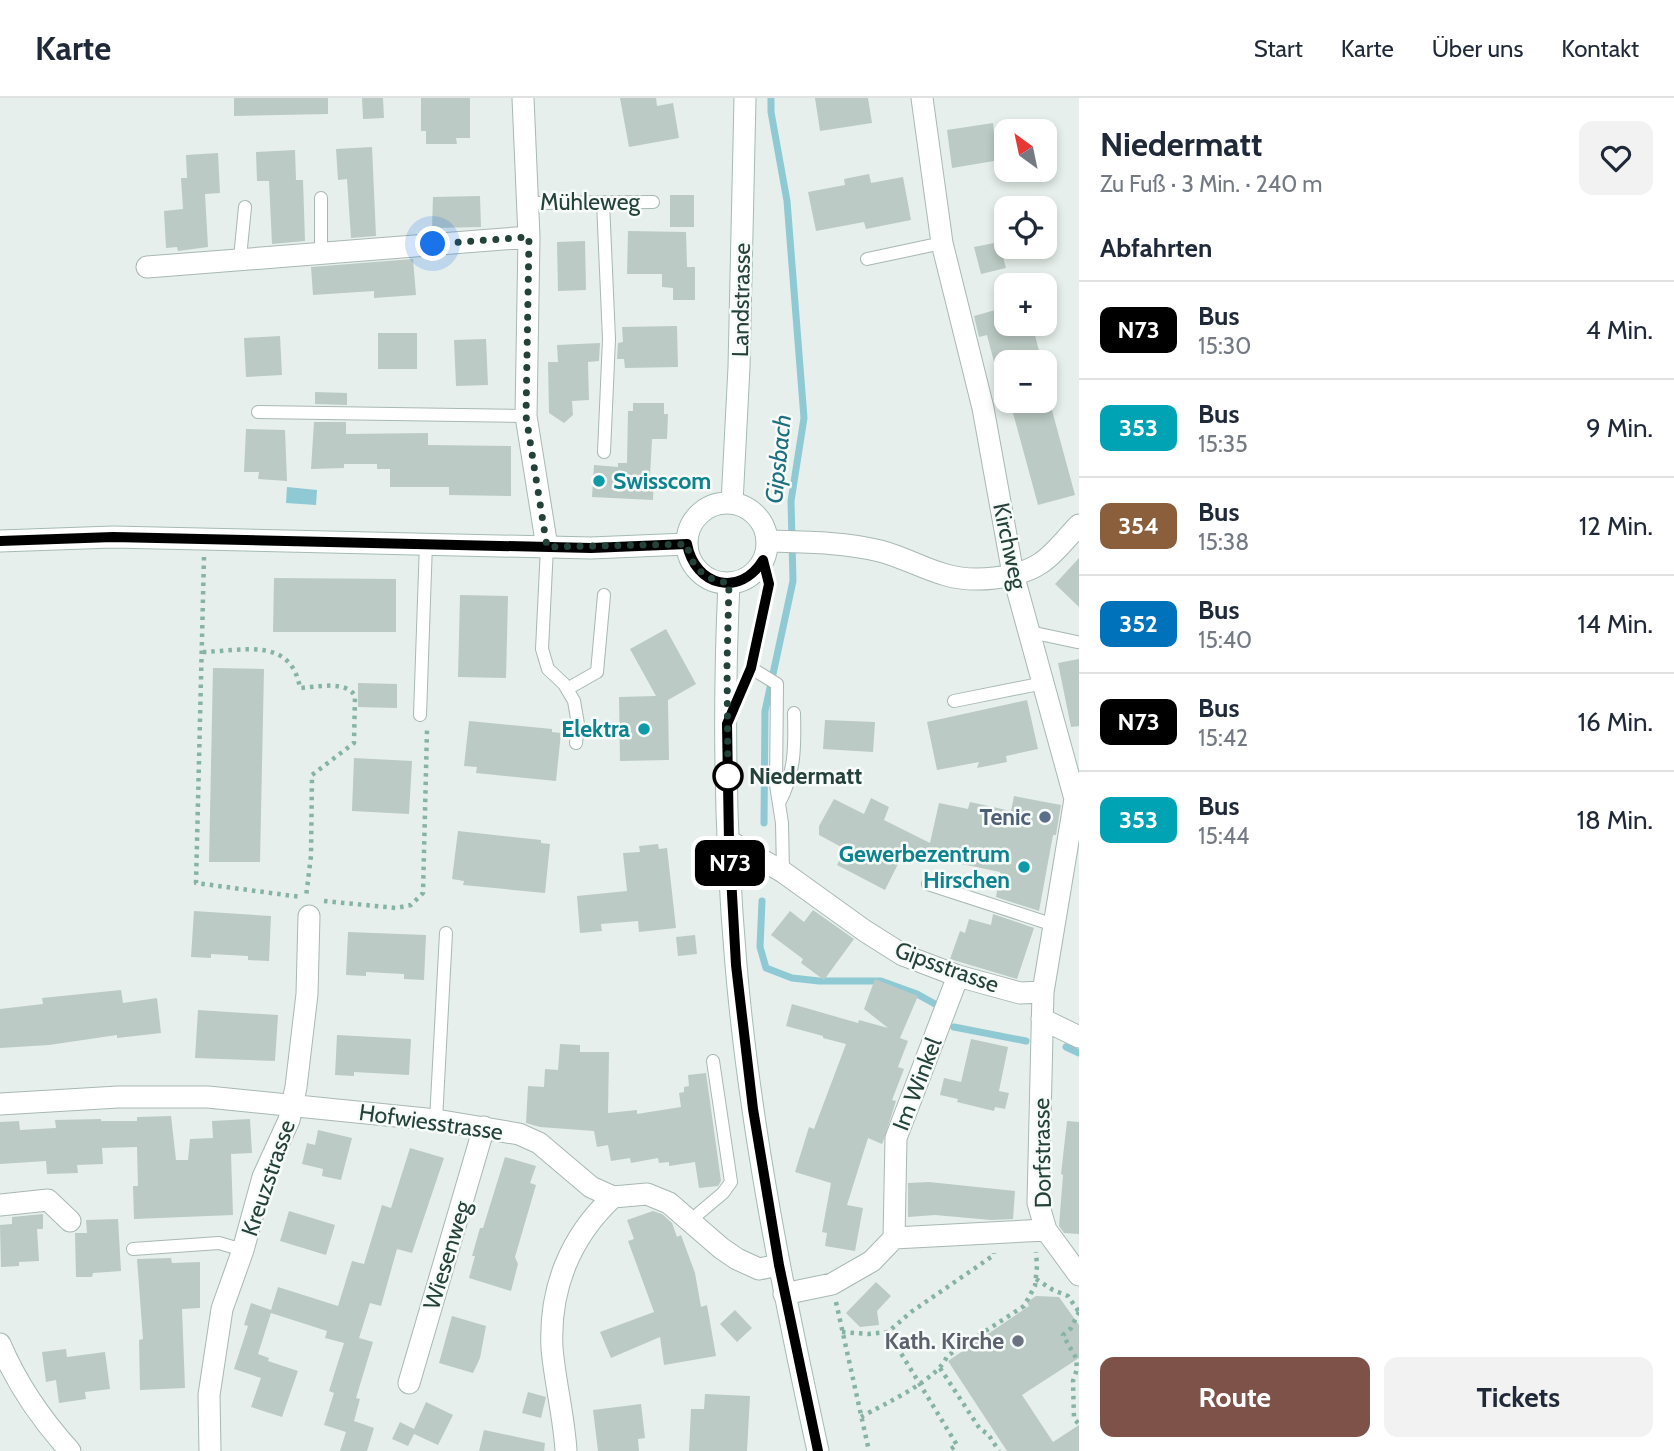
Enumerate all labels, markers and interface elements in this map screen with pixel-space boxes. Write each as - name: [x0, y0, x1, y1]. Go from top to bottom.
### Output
- text: Karte: [35, 28, 111, 68]
- text: Start: [1254, 34, 1303, 63]
- text: Karte: [1341, 34, 1394, 63]
- text: Über uns: [1432, 34, 1523, 63]
- text: Kontakt: [1561, 34, 1639, 63]
- north arrow: [994, 119, 1057, 182]
- map controls: [994, 119, 1057, 413]
- button: heart: [1579, 121, 1653, 195]
- text: Niedermatt: [1100, 124, 1262, 164]
- text: Zu Fuß · 3 Min. · 240 m: [1100, 170, 1323, 198]
- street label: Mühleweg: [540, 188, 640, 216]
- button: locate: [994, 196, 1057, 259]
- your location: [415, 226, 450, 261]
- text: Abfahrten: [1100, 232, 1212, 264]
- street label: Landstrasse: [726, 242, 756, 357]
- button: +: [994, 273, 1057, 336]
- text: Bus: [1198, 300, 1239, 332]
- text: 4 Min.: [1586, 314, 1653, 346]
- text: N73: [1117, 315, 1160, 344]
- text: 15:30: [1198, 332, 1251, 360]
- button: −: [994, 350, 1057, 413]
- text: Bus: [1198, 398, 1239, 430]
- text: 9 Min.: [1586, 412, 1653, 444]
- water label: Gipsbach: [759, 413, 797, 505]
- text: 353: [1119, 413, 1158, 442]
- text: 15:35: [1198, 430, 1248, 458]
- place label: Swisscom: [613, 467, 711, 495]
- marker: Swisscom: [591, 473, 607, 489]
- text: Bus: [1198, 496, 1239, 528]
- street label: Kirchweg: [987, 500, 1033, 592]
- text: 12 Min.: [1579, 510, 1653, 542]
- text: 354: [1118, 511, 1159, 540]
- text: 15:38: [1198, 528, 1249, 556]
- text: Bus: [1198, 594, 1239, 626]
- text: 14 Min.: [1577, 608, 1653, 640]
- text: 352: [1119, 609, 1158, 638]
- text: 15:40: [1198, 626, 1252, 654]
- text: Bus: [1198, 692, 1239, 724]
- text: 16 Min.: [1578, 706, 1653, 738]
- text: N73: [1117, 707, 1160, 736]
- place label: Elektra: [561, 715, 631, 743]
- marker: Elektra: [636, 721, 652, 737]
- text: 15:42: [1198, 724, 1248, 752]
- marker: Niedermatt: [713, 761, 743, 791]
- place label: Niedermatt: [749, 762, 862, 790]
- text: Bus: [1198, 790, 1239, 822]
- place label: Tenic: [979, 803, 1031, 831]
- text: 18 Min.: [1577, 804, 1653, 836]
- text: 353: [1119, 805, 1158, 834]
- marker: Tenic: [1037, 809, 1053, 825]
- text: 15:44: [1198, 822, 1249, 850]
- line badge: N73: [690, 840, 770, 886]
- place label: Gewerbezentrum Hirschen: [839, 840, 1010, 894]
- text: N73: [709, 848, 751, 877]
- marker: Gewerbezentrum Hirschen: [1016, 859, 1032, 875]
- street label: Gipsstrasse: [891, 935, 1003, 999]
- street label: Im Winkel: [886, 1033, 948, 1134]
- street label: Dorfstrasse: [1027, 1097, 1057, 1208]
- street label: Hofwiesstrasse: [357, 1098, 505, 1146]
- street label: Kreuzstrasse: [235, 1116, 301, 1240]
- street label: Wiesenweg: [417, 1197, 477, 1313]
- place label: Kath. Kirche: [885, 1327, 1004, 1355]
- marker: Kath. Kirche: [1010, 1333, 1026, 1349]
- button: Route: [1100, 1357, 1370, 1437]
- button: Tickets: [1384, 1357, 1653, 1437]

